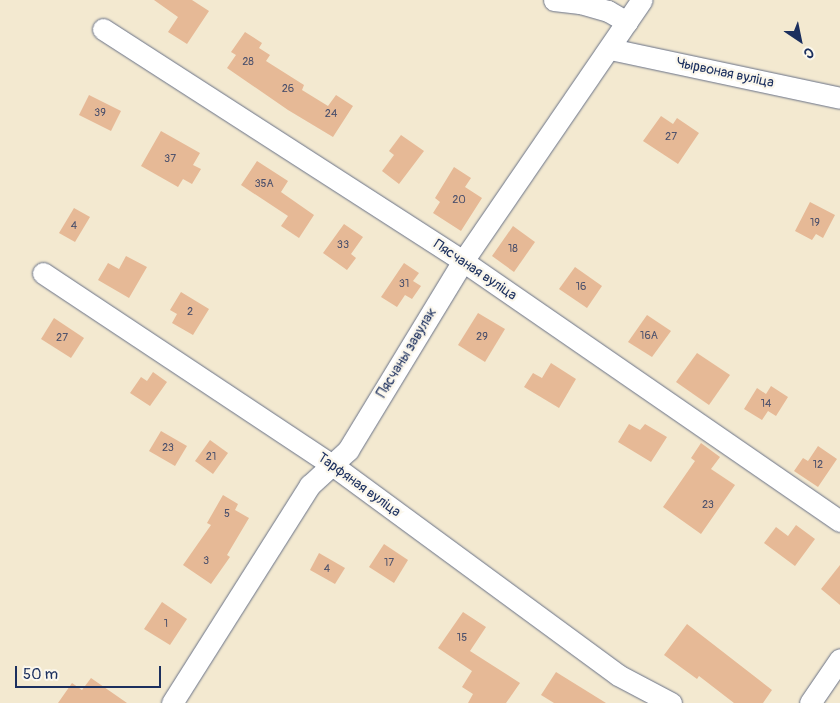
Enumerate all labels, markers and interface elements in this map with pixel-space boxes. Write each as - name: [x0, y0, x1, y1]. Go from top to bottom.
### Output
- north arrow: [775, 15, 825, 65]
- text: С: [800, 43, 817, 62]
- street label: Чырвоная вуліца: [675, 54, 775, 92]
- house number: 28: [242, 55, 254, 69]
- house number: 26: [282, 82, 294, 96]
- house number: 39: [94, 106, 106, 120]
- house number: 24: [325, 107, 337, 121]
- house number: 27: [665, 130, 677, 144]
- house number: 37: [164, 152, 176, 166]
- house number: 35А: [254, 177, 274, 191]
- house number: 20: [452, 193, 466, 207]
- house number: 19: [810, 216, 820, 230]
- house number: 4: [71, 219, 77, 233]
- street label: Пясчаная вуліца: [430, 236, 520, 304]
- house number: 33: [337, 238, 349, 252]
- house number: 18: [508, 242, 518, 256]
- house number: 31: [399, 277, 409, 291]
- house number: 16: [576, 280, 586, 294]
- house number: 2: [187, 305, 193, 319]
- street label: Пясчаны завулак: [374, 305, 440, 401]
- house number: 16А: [640, 329, 658, 343]
- house number: 29: [476, 330, 488, 344]
- house number: 27: [56, 331, 68, 345]
- house number: 14: [761, 397, 771, 411]
- house number: 23: [162, 441, 174, 455]
- street label: Тарфяная вуліца: [314, 449, 404, 521]
- house number: 21: [206, 450, 216, 464]
- house number: 12: [813, 458, 823, 472]
- house number: 23: [702, 498, 714, 512]
- house number: 5: [224, 507, 230, 521]
- house number: 3: [203, 554, 209, 568]
- house number: 17: [384, 556, 394, 570]
- house number: 4: [324, 562, 330, 576]
- house number: 1: [164, 617, 168, 631]
- house number: 15: [457, 631, 467, 645]
- scale bar: [18, 656, 164, 688]
- text: 50 m: [23, 665, 58, 684]

